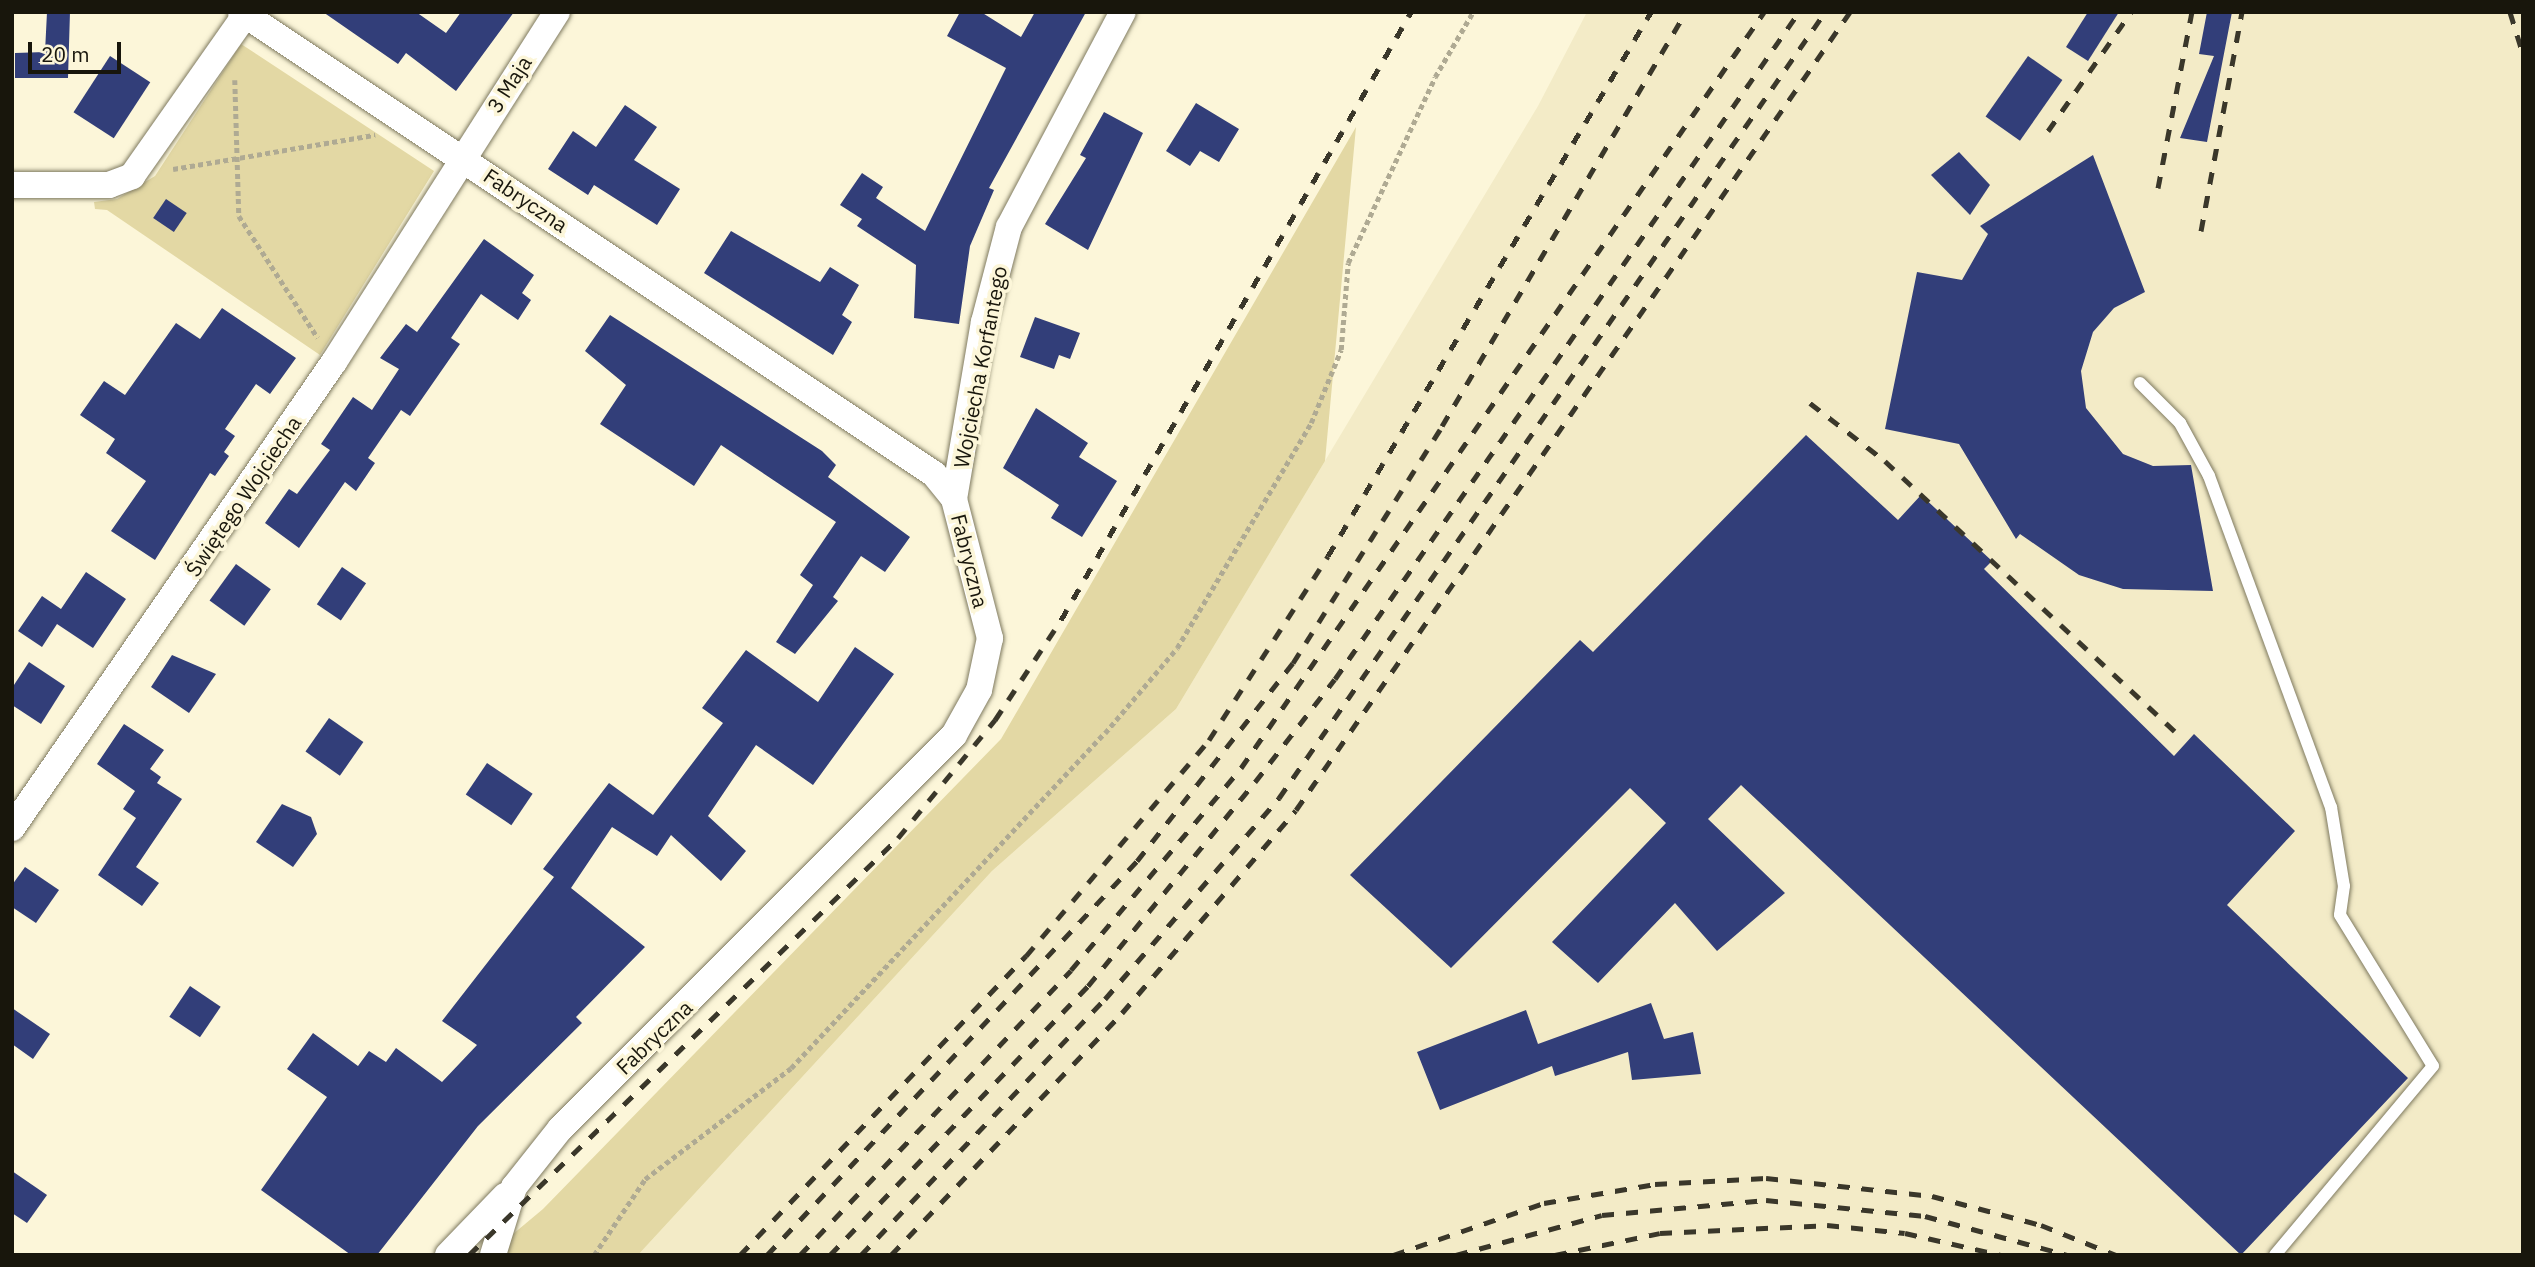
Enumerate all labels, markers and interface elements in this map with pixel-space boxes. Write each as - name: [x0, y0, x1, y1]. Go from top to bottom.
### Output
- scale bar: [32, 28, 124, 72]
- text: 20 m: [41, 40, 90, 68]
- street label: 3 Maja: [481, 51, 537, 117]
- street label: Fabryczna: [479, 163, 573, 237]
- street label: Wojciecha Korfantego: [948, 264, 1012, 470]
- street label: Świętego Wojciecha: [180, 411, 306, 581]
- street label: Fabryczna: [946, 511, 994, 611]
- street label: Fabryczna: [611, 995, 697, 1079]

